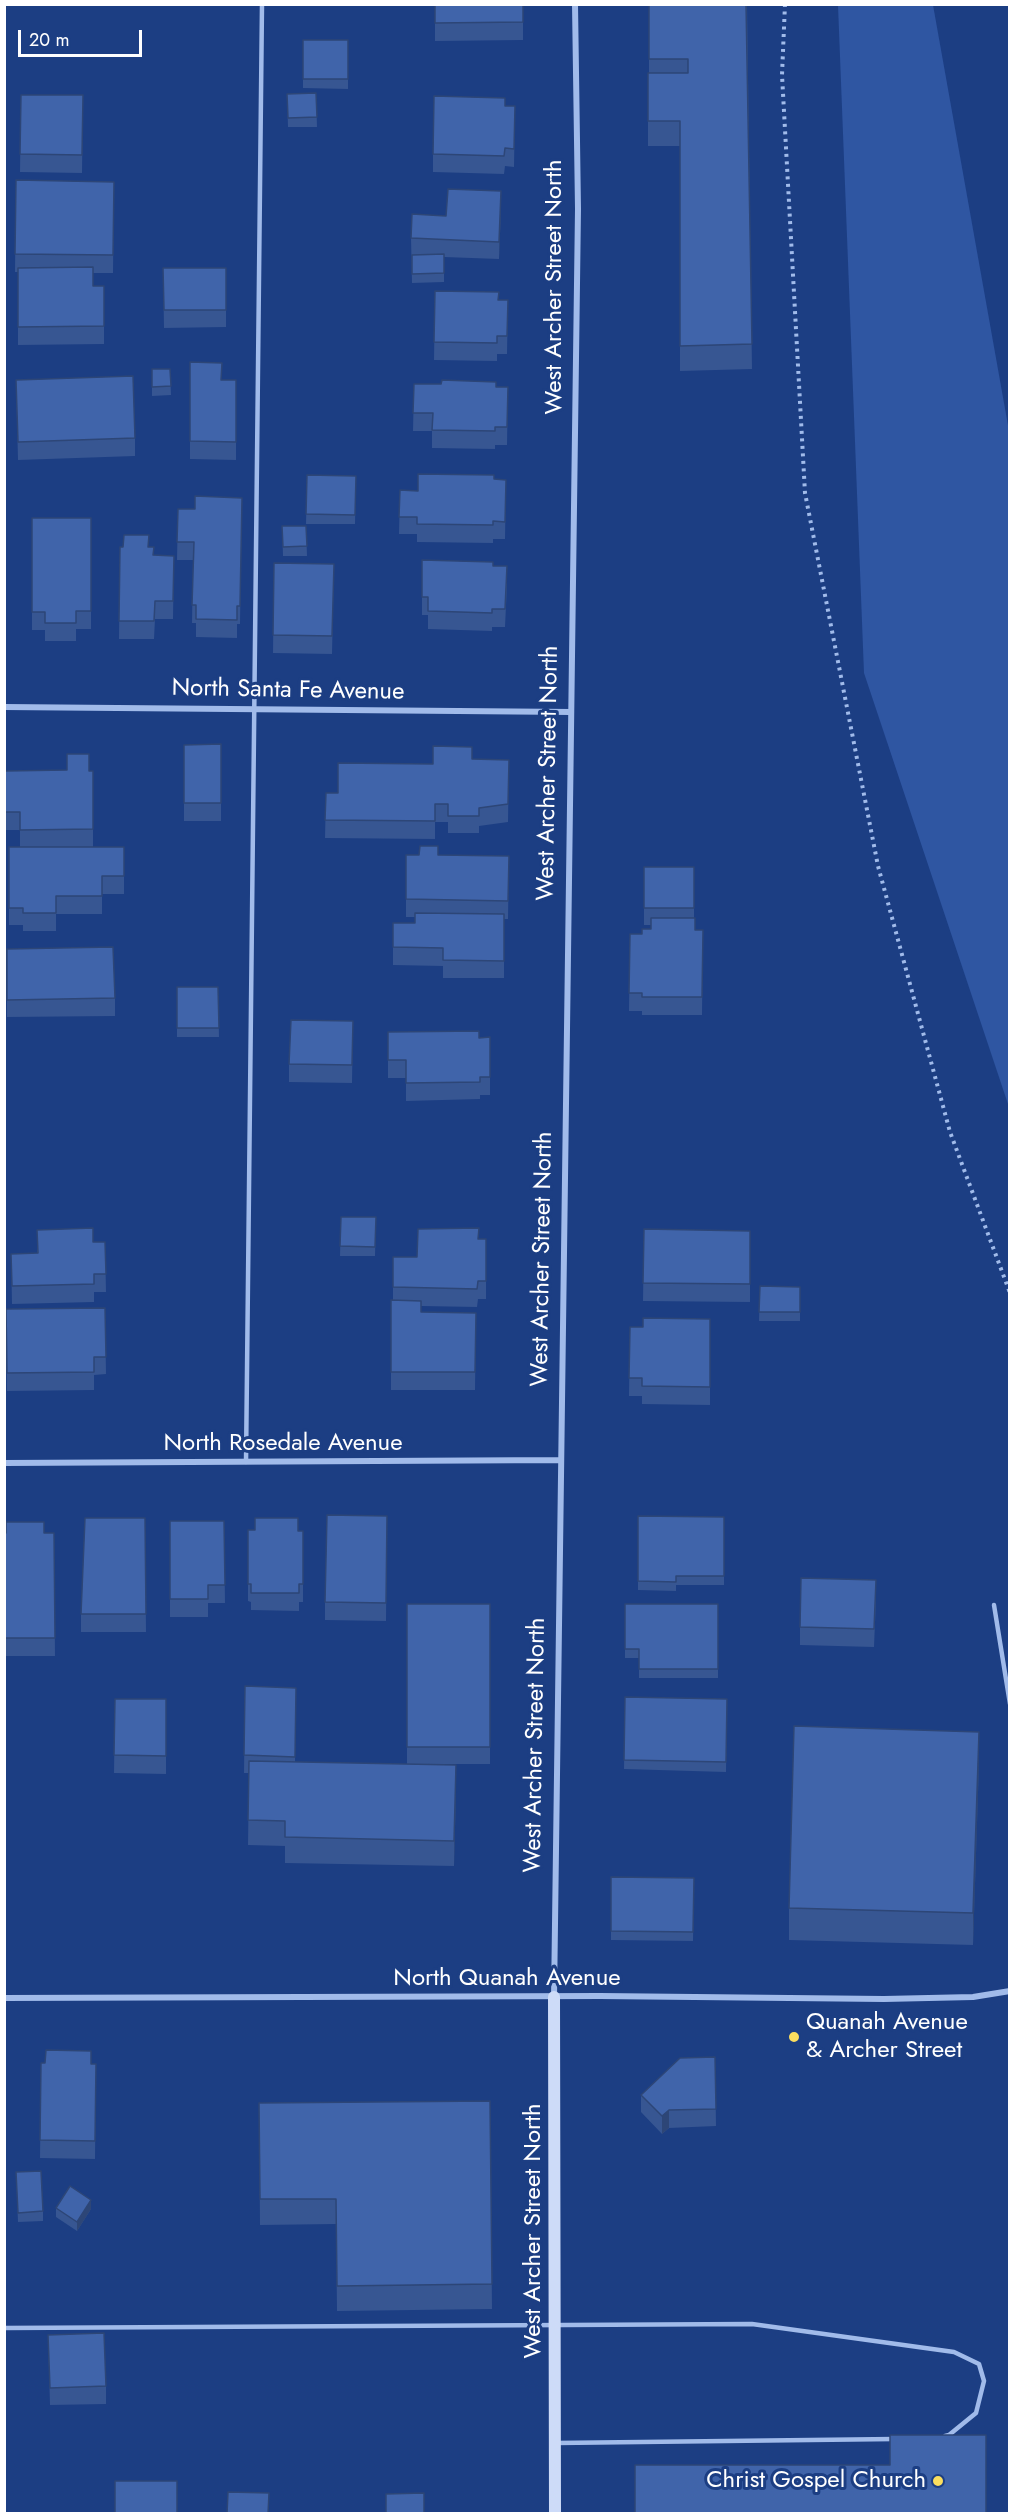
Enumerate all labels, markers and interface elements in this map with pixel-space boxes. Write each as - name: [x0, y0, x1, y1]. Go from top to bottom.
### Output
- scale bar: [21, 18, 146, 56]
- text: 20 m: [29, 27, 69, 53]
- street label: West Archer Street North: [541, 159, 569, 415]
- street label: West Archer Street North: [532, 645, 566, 901]
- street label: North Santa Fe Avenue: [171, 675, 405, 707]
- street label: West Archer Street North: [526, 1131, 560, 1387]
- street label: North Rosedale Avenue: [163, 1430, 403, 1458]
- street label: West Archer Street North: [519, 1617, 553, 1873]
- street label: North Quanah Avenue: [393, 1965, 621, 1993]
- place label: Quanah Avenue & Archer Street: [806, 2009, 968, 2065]
- marker: Quanah Avenue & Archer Street: [787, 2030, 801, 2044]
- street label: West Archer Street North: [520, 2103, 548, 2359]
- place label: Christ Gospel Church: [706, 2467, 926, 2495]
- marker: Christ Gospel Church: [931, 2474, 945, 2488]

